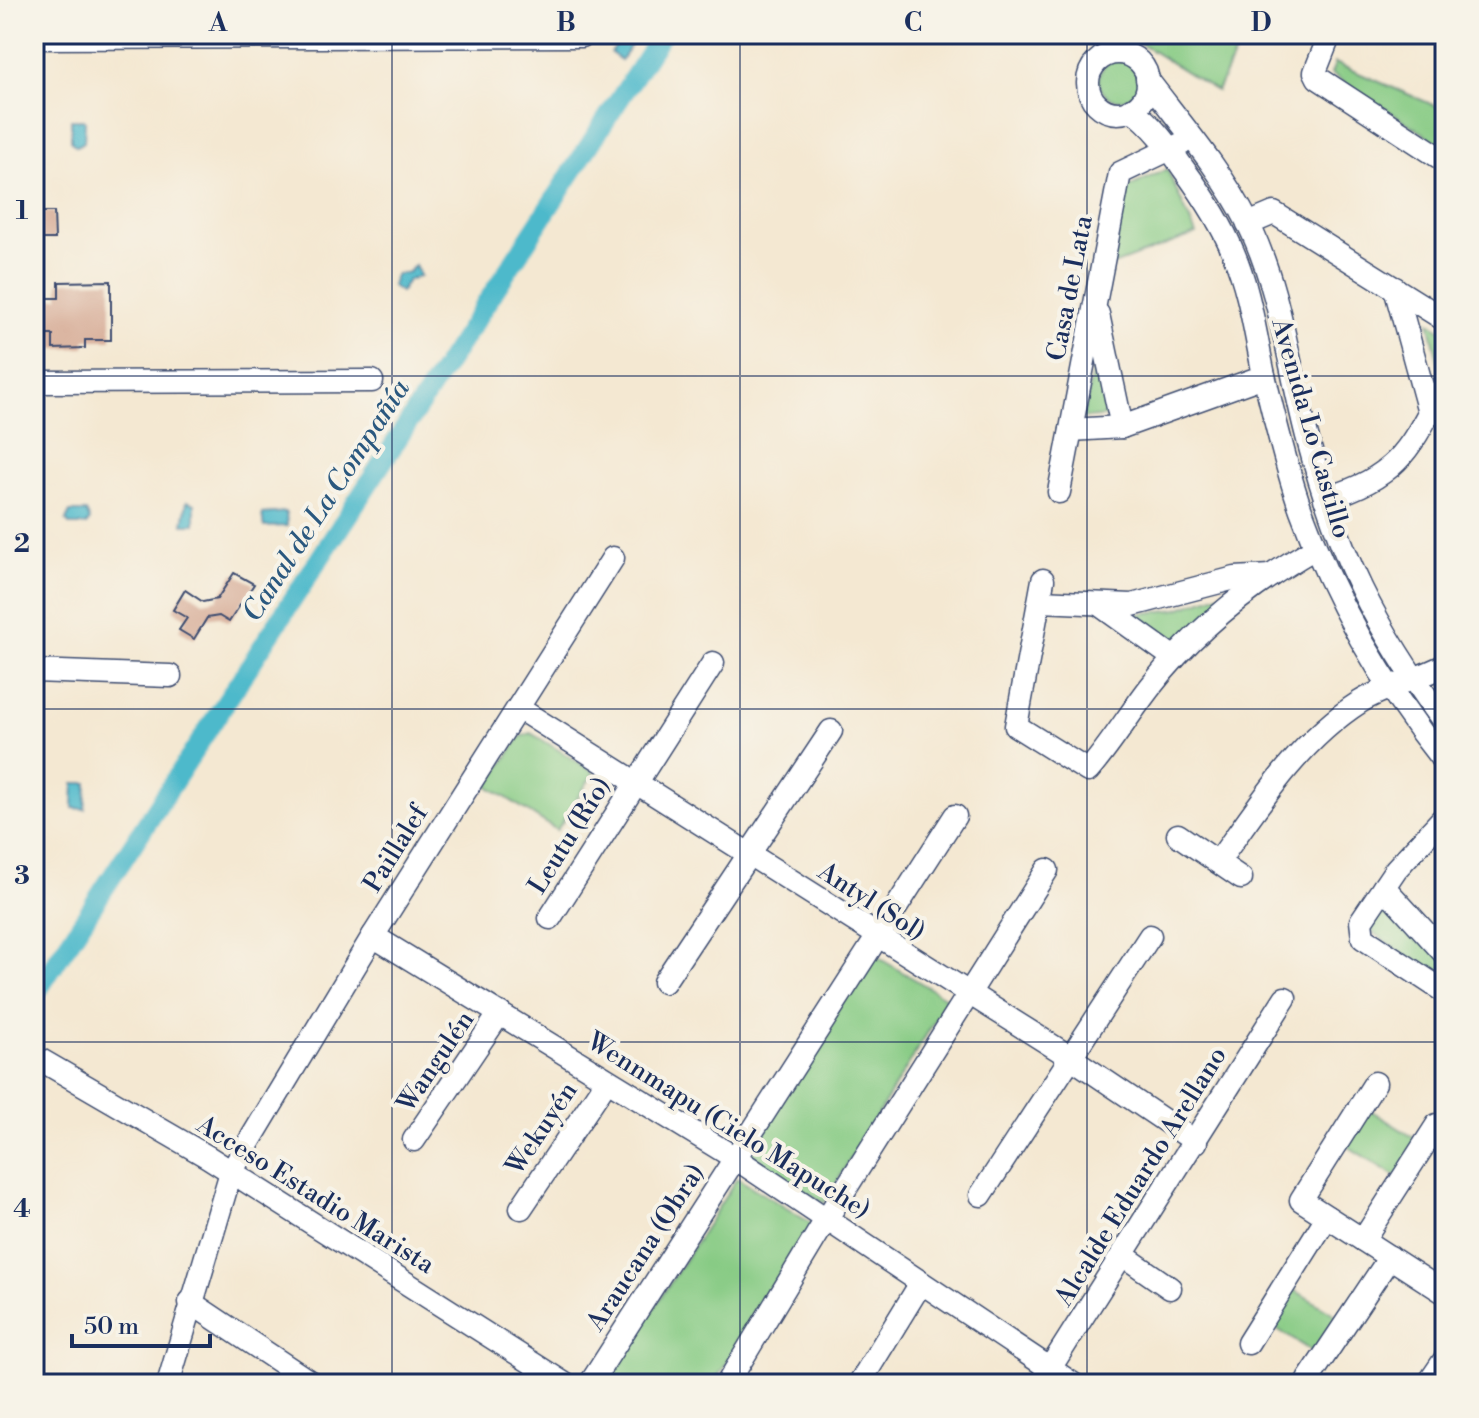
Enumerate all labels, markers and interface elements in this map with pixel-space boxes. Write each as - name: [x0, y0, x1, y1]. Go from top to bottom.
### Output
- text: A: [208, 7, 228, 39]
- text: B: [556, 7, 576, 39]
- text: C: [904, 7, 922, 39]
- text: D: [1251, 7, 1271, 39]
- text: 1: [16, 195, 29, 227]
- street label: Casa de Lata: [1040, 212, 1100, 364]
- street label: Avenida Lo Castillo: [1264, 314, 1358, 542]
- water label: Canal de La Compañía: [235, 373, 418, 629]
- text: 2: [14, 528, 30, 560]
- street label: Leutu (Río): [521, 771, 618, 900]
- street label: Paillalef: [357, 798, 436, 898]
- street label: Antyl (Sol): [811, 855, 931, 948]
- text: 3: [14, 860, 30, 892]
- street label: Wangulén: [390, 1005, 481, 1119]
- street label: Wennmapu (Cielo Mapuche): [580, 1025, 876, 1226]
- street label: Alcalde Eduardo Arellano: [1047, 1041, 1234, 1313]
- street label: Wekuyén: [499, 1076, 584, 1182]
- street label: Acceso Estadio Marista: [190, 1108, 441, 1282]
- street label: Araucana (Obra): [579, 1158, 712, 1338]
- text: 4: [13, 1193, 31, 1225]
- scale bar: [72, 1298, 210, 1348]
- text: 50 m: [84, 1312, 139, 1342]

